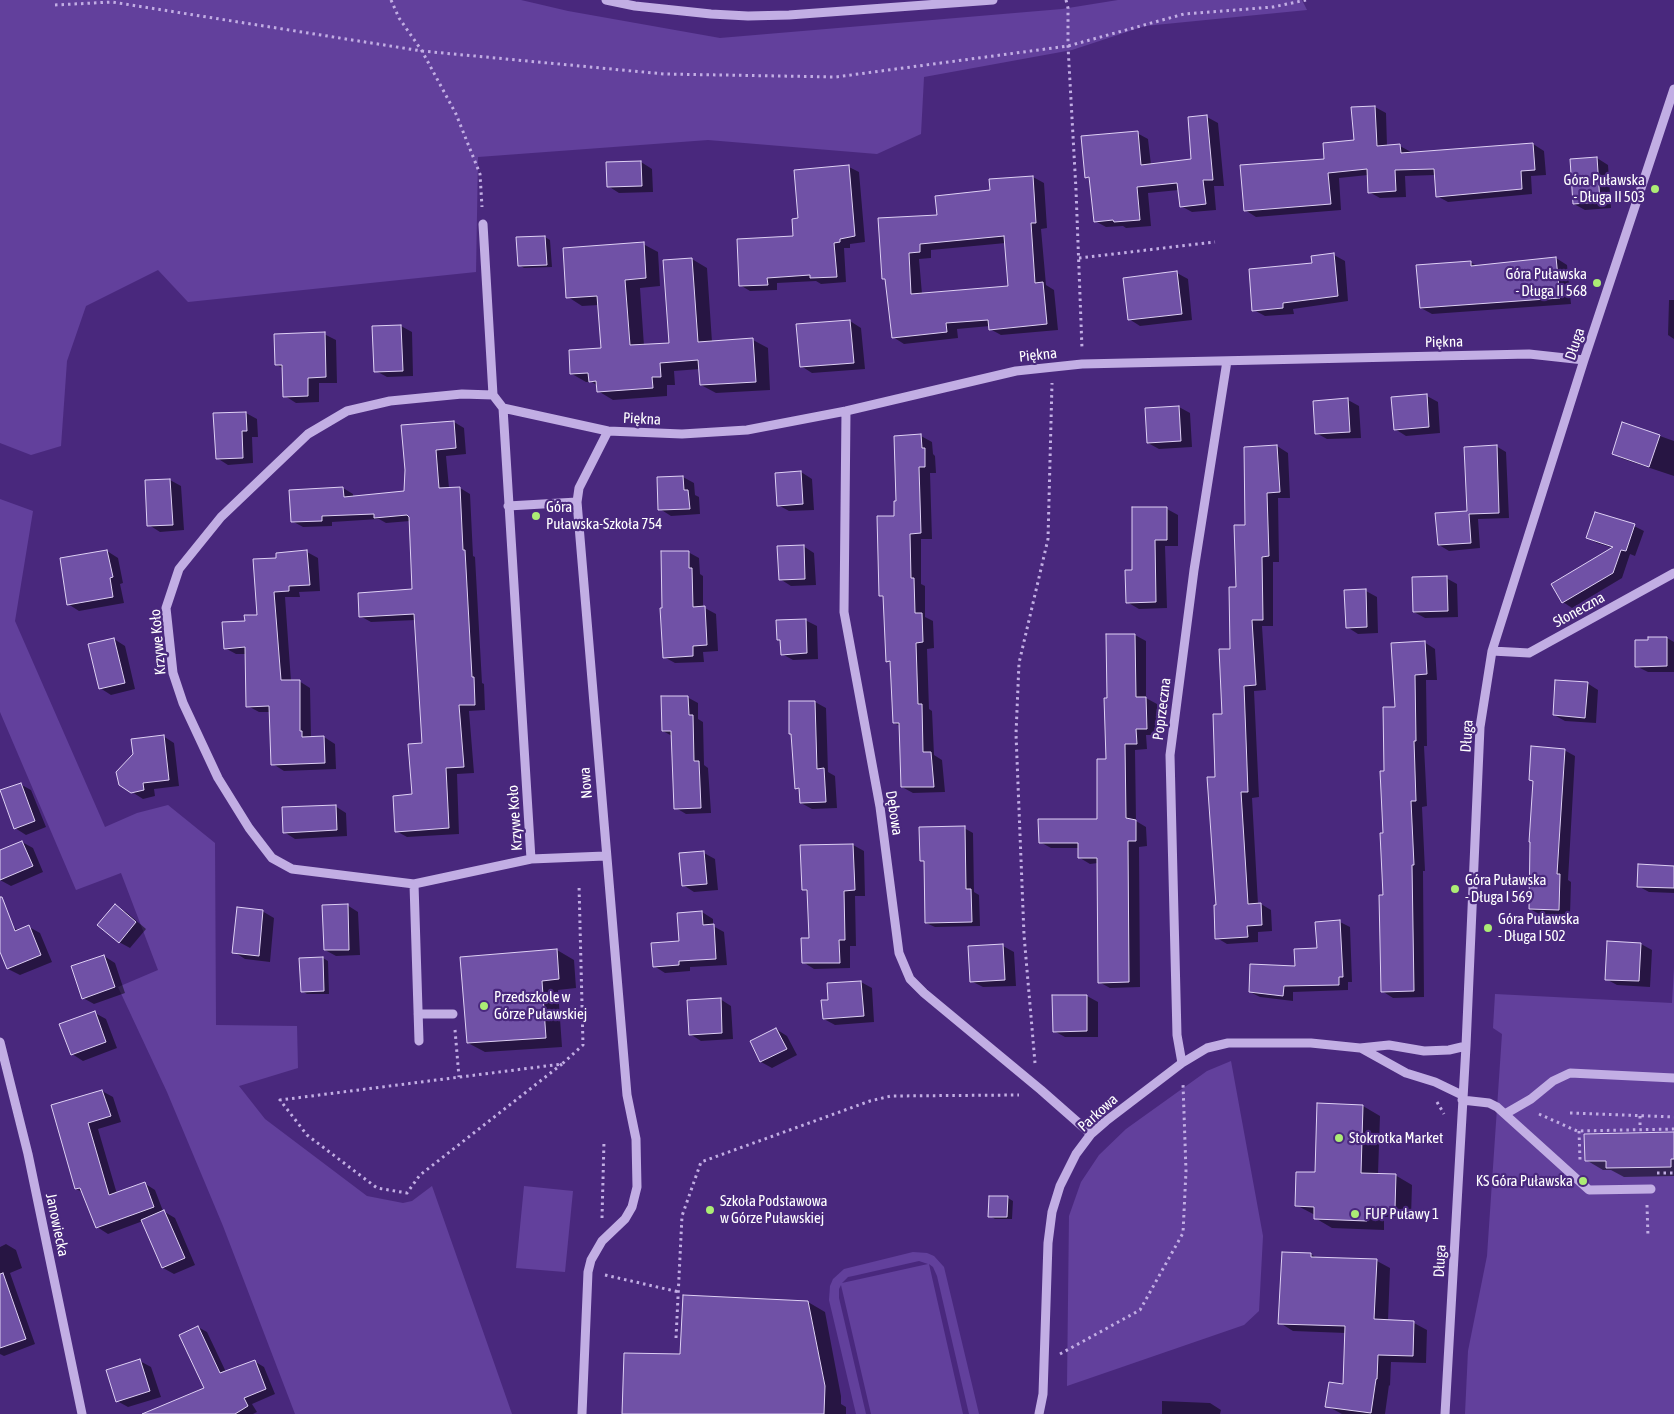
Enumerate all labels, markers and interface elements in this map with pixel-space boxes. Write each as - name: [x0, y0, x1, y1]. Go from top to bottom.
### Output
- place label: Góra Puławska - Długa II 503: [1563, 171, 1645, 206]
- marker: Góra Puławska - Długa II 503: [1649, 183, 1661, 195]
- place label: Góra Puławska - Długa II 568: [1505, 265, 1587, 300]
- marker: Góra Puławska - Długa II 568: [1591, 277, 1603, 289]
- street label: Długa: [1561, 326, 1589, 362]
- street label: Piękna: [1425, 333, 1463, 351]
- street label: Piękna: [1018, 344, 1058, 366]
- street label: Piękna: [622, 409, 662, 429]
- place label: Góra Puławska-Szkoła 754: [546, 498, 662, 533]
- marker: Góra Puławska-Szkoła 754: [530, 510, 542, 522]
- street label: Słoneczna: [1550, 588, 1608, 632]
- street label: Krzywe Koło: [146, 608, 170, 676]
- street label: Poprzeczna: [1149, 677, 1175, 741]
- street label: Długa: [1457, 719, 1477, 753]
- street label: Nowa: [576, 767, 596, 799]
- street label: Krzywe Koło: [504, 784, 526, 852]
- street label: Dębowa: [882, 789, 906, 837]
- place label: Góra Puławska - Długa I 569: [1465, 871, 1547, 906]
- marker: Góra Puławska - Długa I 569: [1449, 883, 1461, 895]
- place label: Góra Puławska - Długa I 502: [1498, 910, 1580, 945]
- marker: Góra Puławska - Długa I 502: [1482, 922, 1494, 934]
- place label: Przedszkole w Górze Puławskiej: [494, 988, 587, 1023]
- marker: Przedszkole w Górze Puławskiej: [478, 1000, 490, 1012]
- street label: Parkowa: [1074, 1090, 1122, 1136]
- place label: Stokrotka Market: [1349, 1129, 1443, 1147]
- marker: Stokrotka Market: [1333, 1132, 1345, 1144]
- place label: KS Góra Puławska: [1476, 1172, 1573, 1190]
- marker: KS Góra Puławska: [1577, 1175, 1589, 1187]
- street label: Janowiecka: [42, 1192, 72, 1258]
- place label: Szkoła Podstawowa w Górze Puławskiej: [720, 1192, 827, 1227]
- marker: Szkoła Podstawowa w Górze Puławskiej: [704, 1204, 716, 1216]
- place label: FUP Puławy 1: [1365, 1205, 1439, 1223]
- marker: FUP Puławy 1: [1349, 1208, 1361, 1220]
- street label: Długa: [1430, 1244, 1450, 1278]

